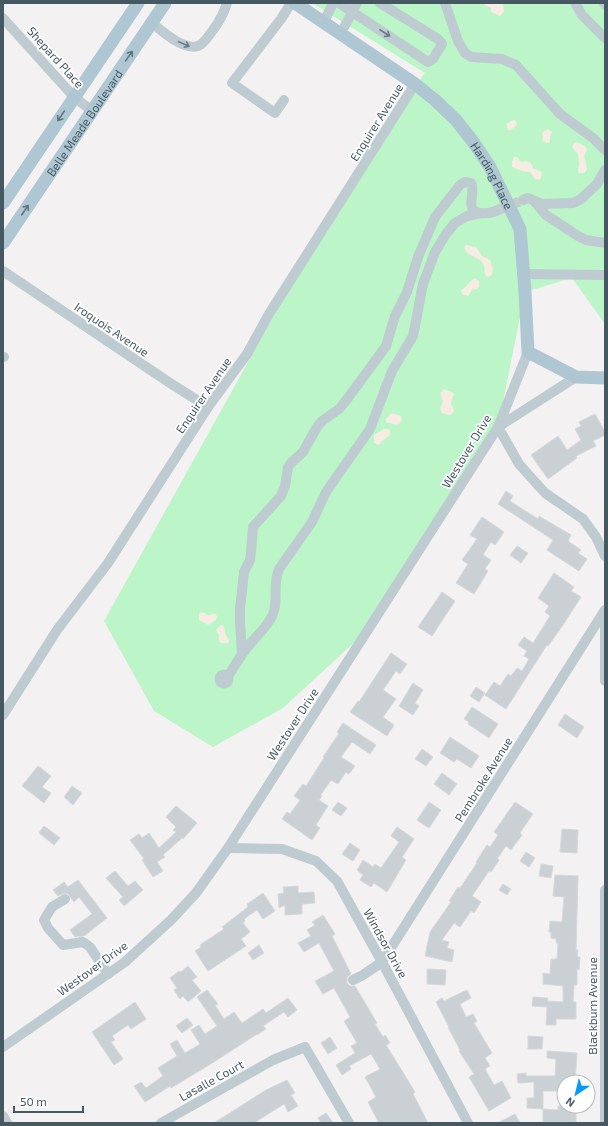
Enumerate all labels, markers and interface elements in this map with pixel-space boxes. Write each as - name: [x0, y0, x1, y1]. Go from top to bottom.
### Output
- street label: Shepard Place: [25, 24, 87, 90]
- one-way arrow: [379, 30, 391, 38]
- one-way arrow: [178, 41, 190, 48]
- one-way arrow: [125, 51, 133, 62]
- street label: Belle Meade Boulevard: [43, 67, 125, 179]
- street label: Enquirer Avenue: [347, 81, 405, 163]
- one-way arrow: [57, 110, 65, 121]
- street label: Harding Place: [468, 139, 516, 212]
- one-way arrow: [21, 205, 29, 216]
- street label: Iroquois Avenue: [72, 299, 152, 359]
- street label: Enquirer Avenue: [172, 354, 234, 436]
- street label: Westover Drive: [439, 412, 493, 490]
- street label: Westover Drive: [263, 685, 321, 763]
- street label: Pembroke Avenue: [451, 734, 515, 824]
- street label: Windsor Drive: [361, 906, 411, 980]
- street label: Westover Drive: [54, 938, 130, 998]
- street label: Blackburn Avenue: [585, 957, 599, 1055]
- street label: Lasalle Court: [176, 1056, 246, 1103]
- north arrow: [556, 1074, 596, 1114]
- scale bar: [14, 1088, 83, 1114]
- text: 50 m: [20, 1094, 47, 1108]
- text: N: [563, 1095, 577, 1110]

